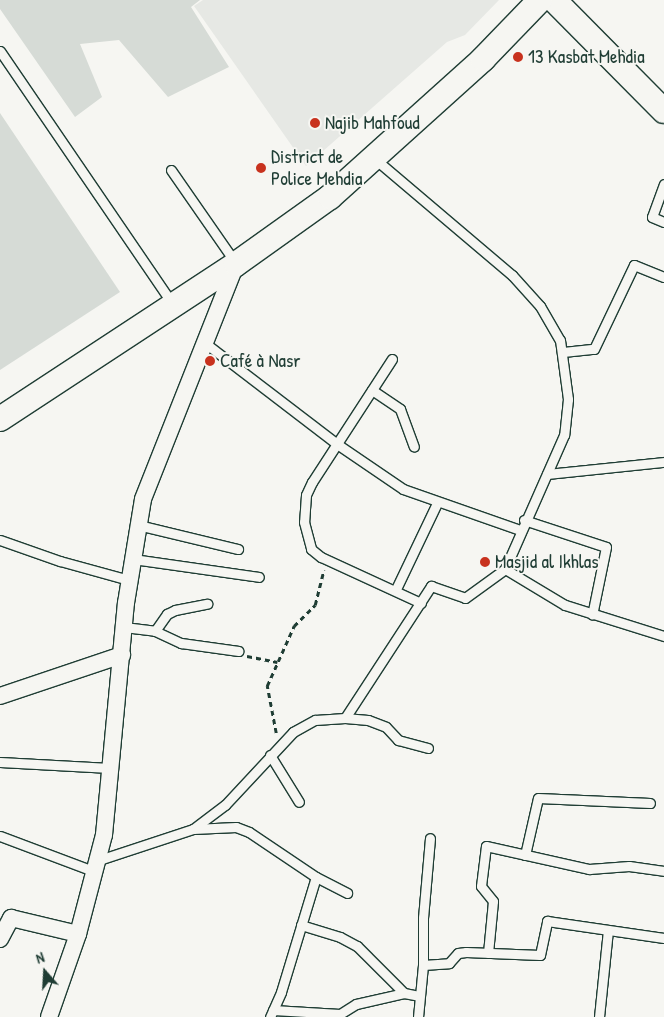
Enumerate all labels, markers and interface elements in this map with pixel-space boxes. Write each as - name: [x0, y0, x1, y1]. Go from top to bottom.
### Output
- place label: 13 Kasbat Mehdia: [528, 46, 645, 68]
- marker: 13 Kasbat Mehdia: [512, 51, 524, 63]
- place label: Najib Mahfoud: [325, 112, 420, 134]
- marker: Najib Mahfoud: [309, 117, 321, 129]
- place label: District de Police Mehdia: [271, 146, 362, 190]
- marker: District de Police Mehdia: [255, 162, 267, 174]
- place label: Café à Nasr: [220, 350, 301, 372]
- marker: Café à Nasr: [204, 355, 216, 367]
- place label: Masjid al Ikhlas: [495, 551, 599, 573]
- marker: Masjid al Ikhlas: [479, 556, 491, 568]
- north arrow: [20, 947, 70, 997]
- text: N: [33, 947, 47, 968]

